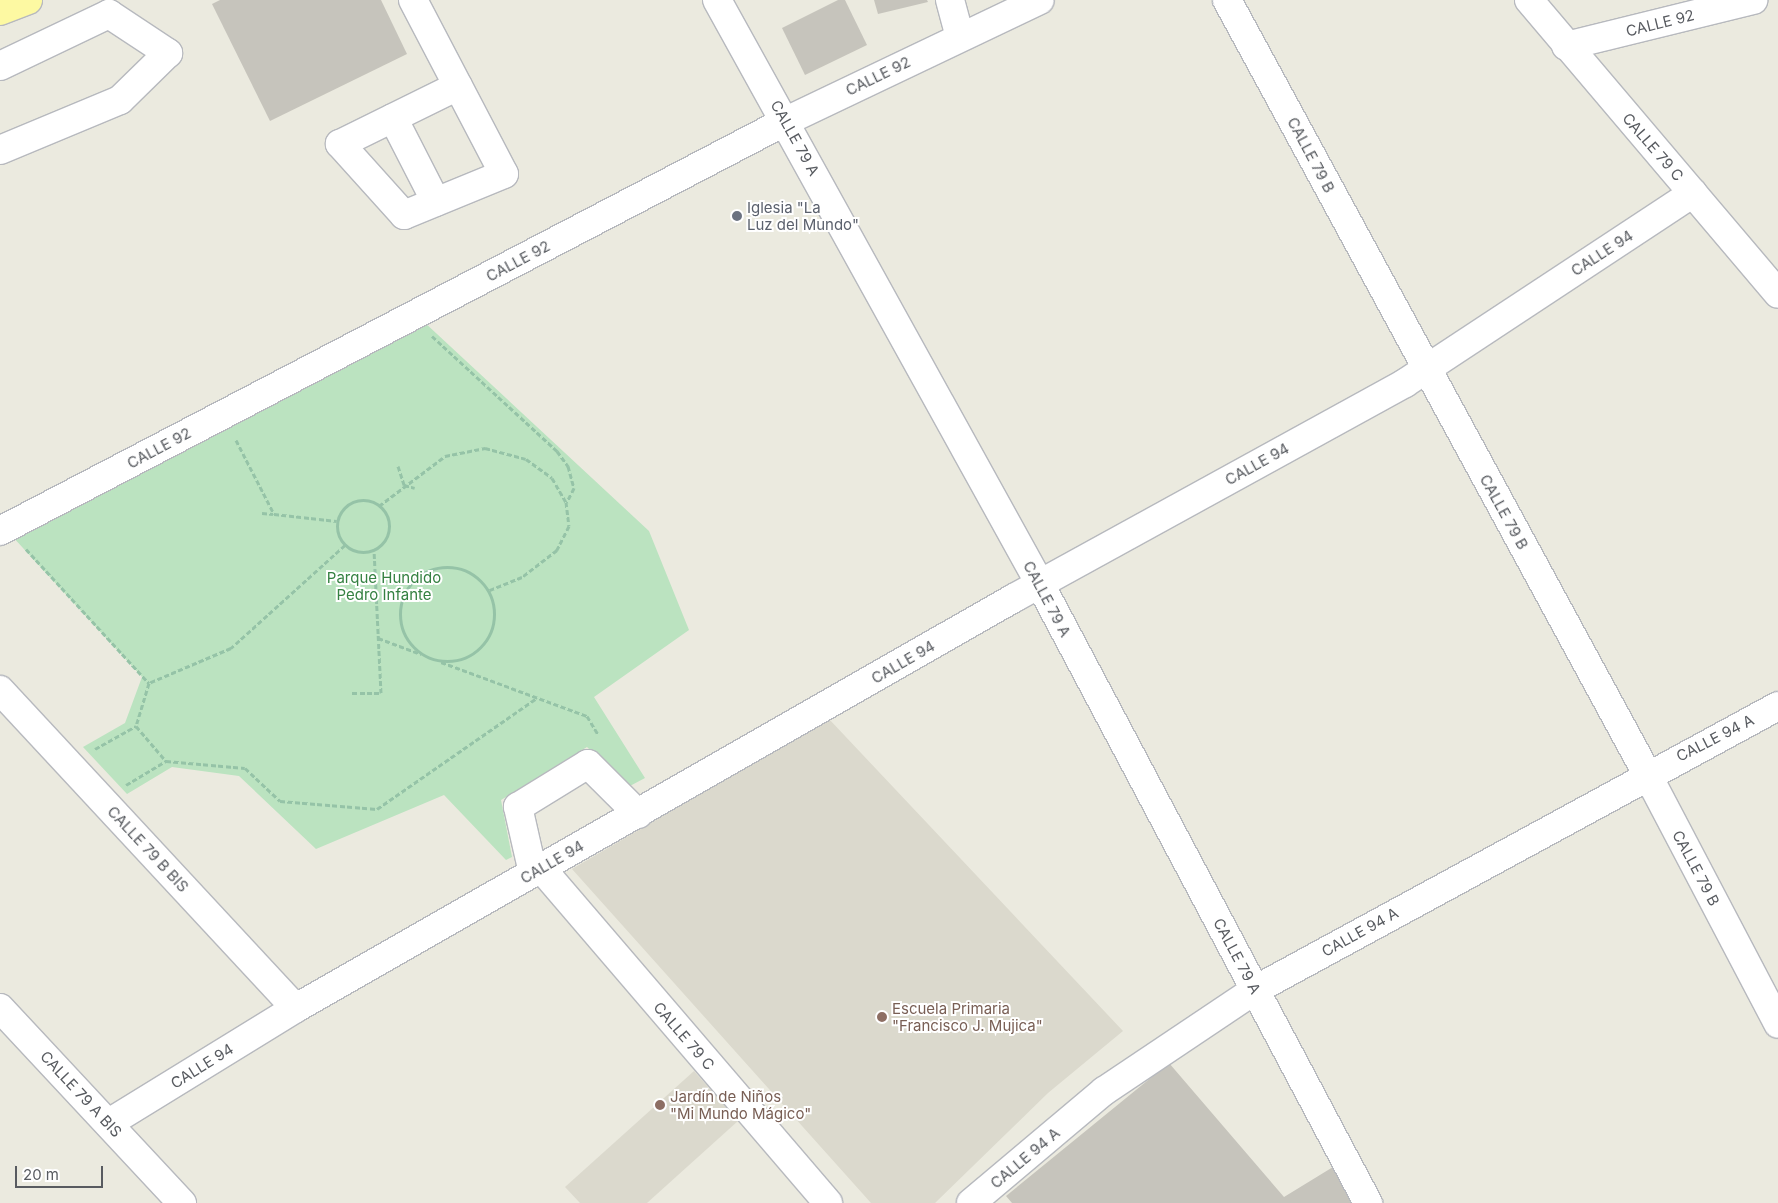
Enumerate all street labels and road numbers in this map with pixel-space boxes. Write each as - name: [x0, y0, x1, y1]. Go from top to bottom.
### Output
- street label: CALLE 92: [1624, 6, 1696, 40]
- street label: CALLE 92: [843, 53, 913, 99]
- street label: CALLE 79 A: [767, 97, 823, 179]
- street label: CALLE 79 C: [1619, 109, 1687, 185]
- street label: CALLE 79 B: [1284, 114, 1338, 196]
- street label: CALLE 94: [1568, 226, 1636, 280]
- street label: CALLE 92: [483, 237, 553, 285]
- street label: CALLE 92: [124, 424, 194, 472]
- street label: CALLE 94: [1222, 439, 1292, 489]
- street label: CALLE 79 B: [1476, 471, 1532, 553]
- street label: CALLE 79 A: [1019, 558, 1075, 640]
- street label: CALLE 94: [868, 637, 938, 687]
- street label: CALLE 94 A: [1673, 711, 1757, 765]
- street label: CALLE 79 B BIS: [104, 802, 192, 896]
- street label: CALLE 79 B: [1669, 827, 1723, 909]
- street label: CALLE 94: [517, 837, 587, 887]
- street label: CALLE 94 A: [1319, 904, 1401, 960]
- street label: CALLE 79 A: [1209, 915, 1265, 997]
- street label: CALLE 79 C: [650, 998, 718, 1074]
- street label: CALLE 94: [167, 1040, 237, 1092]
- street label: CALLE 79 A BIS: [37, 1047, 125, 1141]
- street label: CALLE 94 A: [987, 1124, 1063, 1192]

